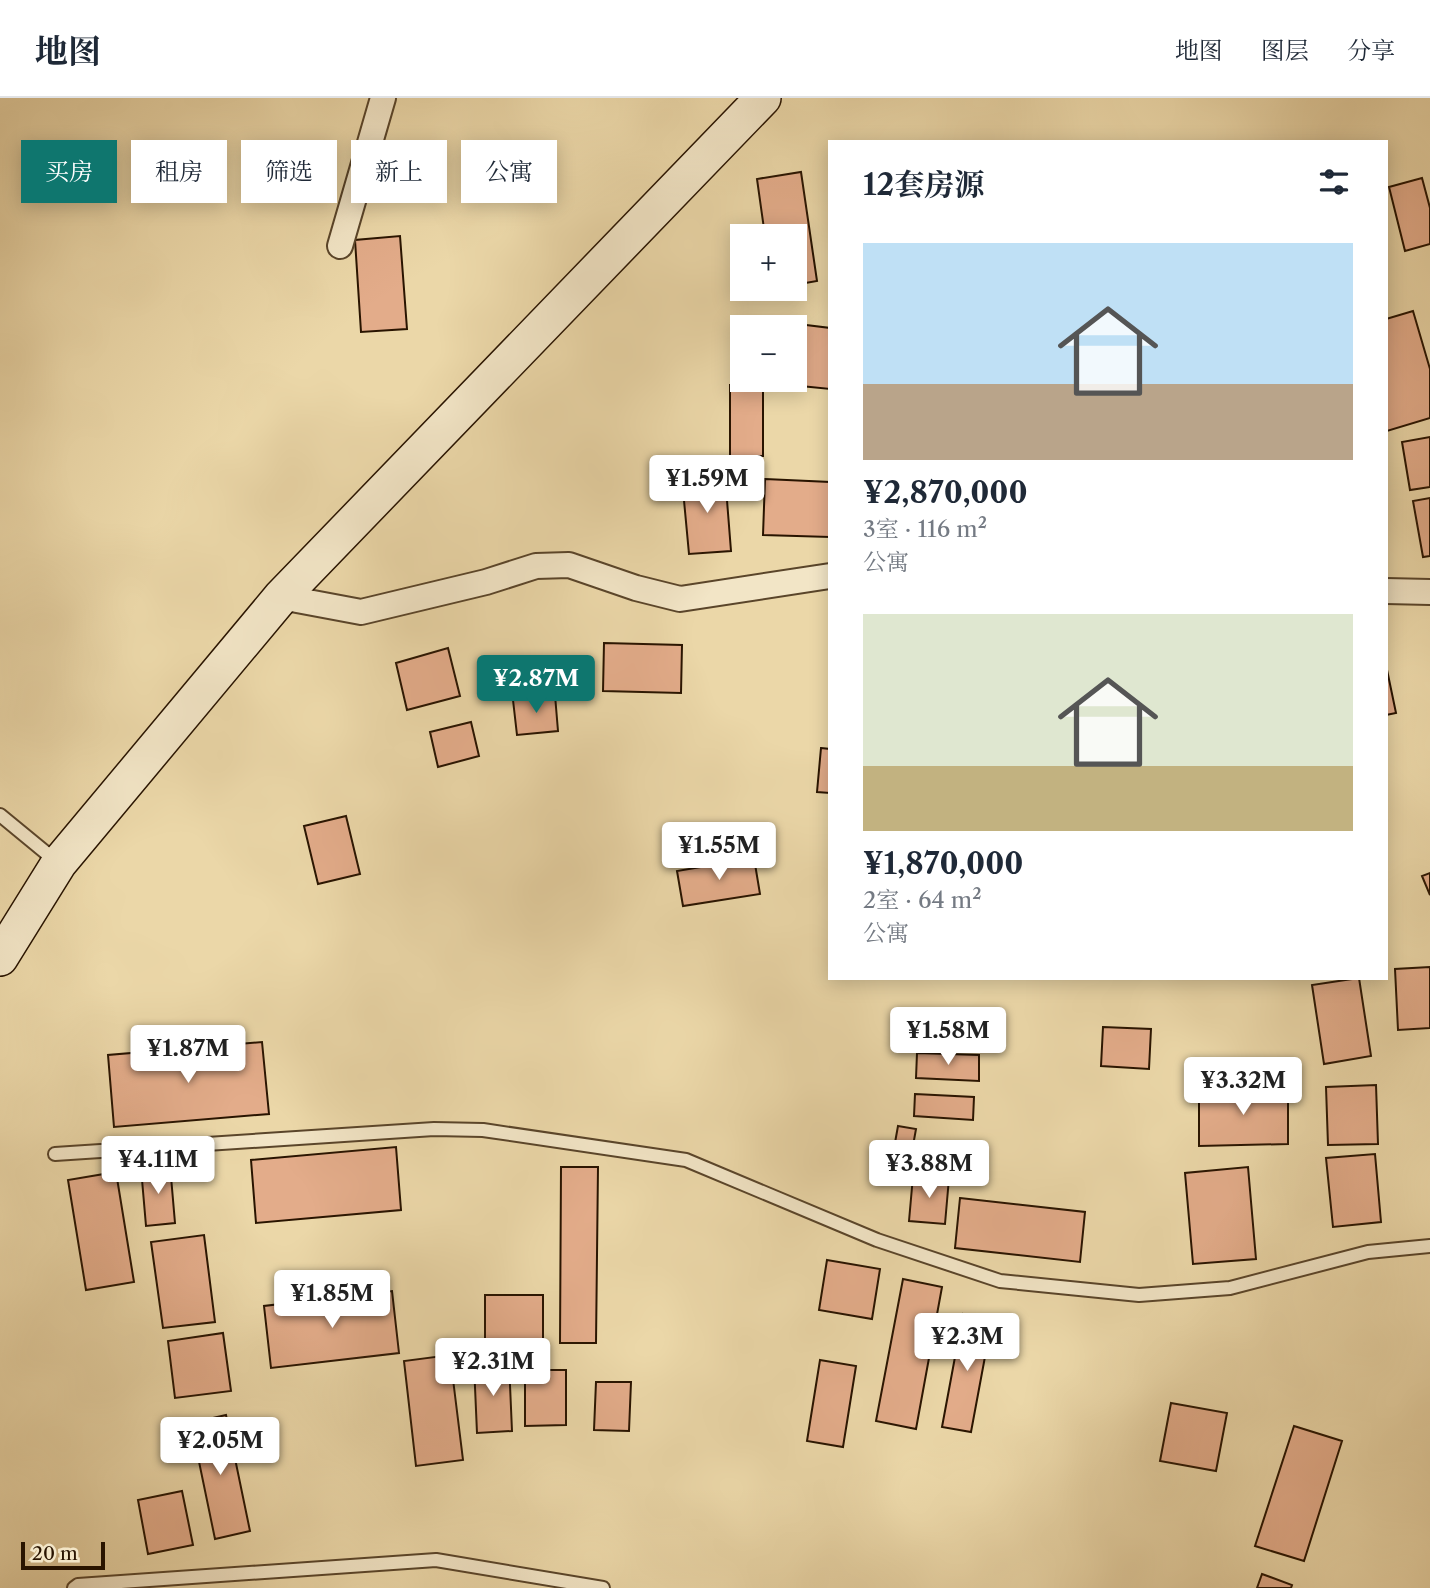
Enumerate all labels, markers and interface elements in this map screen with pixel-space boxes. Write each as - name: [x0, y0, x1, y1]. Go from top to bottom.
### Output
- text: 地图: [35, 31, 101, 72]
- text: 地图: [1175, 36, 1223, 65]
- text: 图层: [1261, 36, 1309, 65]
- text: 分享: [1347, 36, 1395, 65]
- chip: 买房: [21, 140, 117, 203]
- chip: 租房: [131, 140, 227, 203]
- chip: 筛选: [241, 140, 337, 203]
- chip: 新上: [351, 140, 447, 203]
- chip: 公寓: [461, 140, 557, 203]
- icon: filters: [1315, 163, 1353, 201]
- text: 12套房源: [863, 166, 984, 203]
- map controls: [730, 224, 807, 392]
- button: +: [730, 224, 807, 301]
- icon: home: [1045, 288, 1171, 414]
- button: −: [730, 315, 807, 392]
- pin: ¥1.59M: [650, 456, 764, 515]
- text: ¥1.59M: [665, 464, 749, 492]
- text: ¥2,870,000: [863, 474, 1028, 511]
- text: 3室 · 116 m²: [863, 515, 987, 543]
- text: 公寓: [863, 548, 909, 576]
- pin: ¥2.87M: [479, 656, 593, 715]
- icon: home: [1045, 659, 1171, 785]
- text: ¥2.87M: [493, 664, 579, 692]
- pin: ¥1.55M: [662, 822, 776, 882]
- text: ¥1.55M: [678, 831, 760, 859]
- text: ¥1,870,000: [863, 845, 1023, 882]
- text: 2室 · 64 m²: [863, 886, 982, 914]
- text: 公寓: [863, 919, 909, 947]
- pin: ¥1.58M: [891, 1007, 1005, 1067]
- text: ¥1.58M: [906, 1016, 990, 1044]
- pin: ¥1.87M: [131, 1026, 245, 1085]
- text: ¥1.87M: [146, 1034, 230, 1062]
- pin: ¥3.32M: [1186, 1058, 1300, 1117]
- text: ¥3.32M: [1200, 1066, 1286, 1094]
- pin: ¥4.11M: [101, 1136, 215, 1196]
- pin: ¥3.88M: [872, 1140, 986, 1200]
- text: ¥4.11M: [118, 1145, 198, 1173]
- text: ¥3.88M: [885, 1149, 973, 1177]
- pin: ¥1.85M: [275, 1270, 389, 1330]
- text: ¥1.85M: [290, 1279, 374, 1307]
- pin: ¥2.3M: [918, 1314, 1016, 1373]
- text: ¥2.3M: [930, 1322, 1004, 1350]
- pin: ¥2.31M: [436, 1338, 550, 1398]
- text: ¥2.31M: [451, 1347, 535, 1375]
- pin: ¥2.05M: [163, 1418, 277, 1477]
- text: ¥2.05M: [176, 1426, 264, 1454]
- scale bar: [21, 1539, 105, 1571]
- text: 20 m: [32, 1542, 78, 1565]

